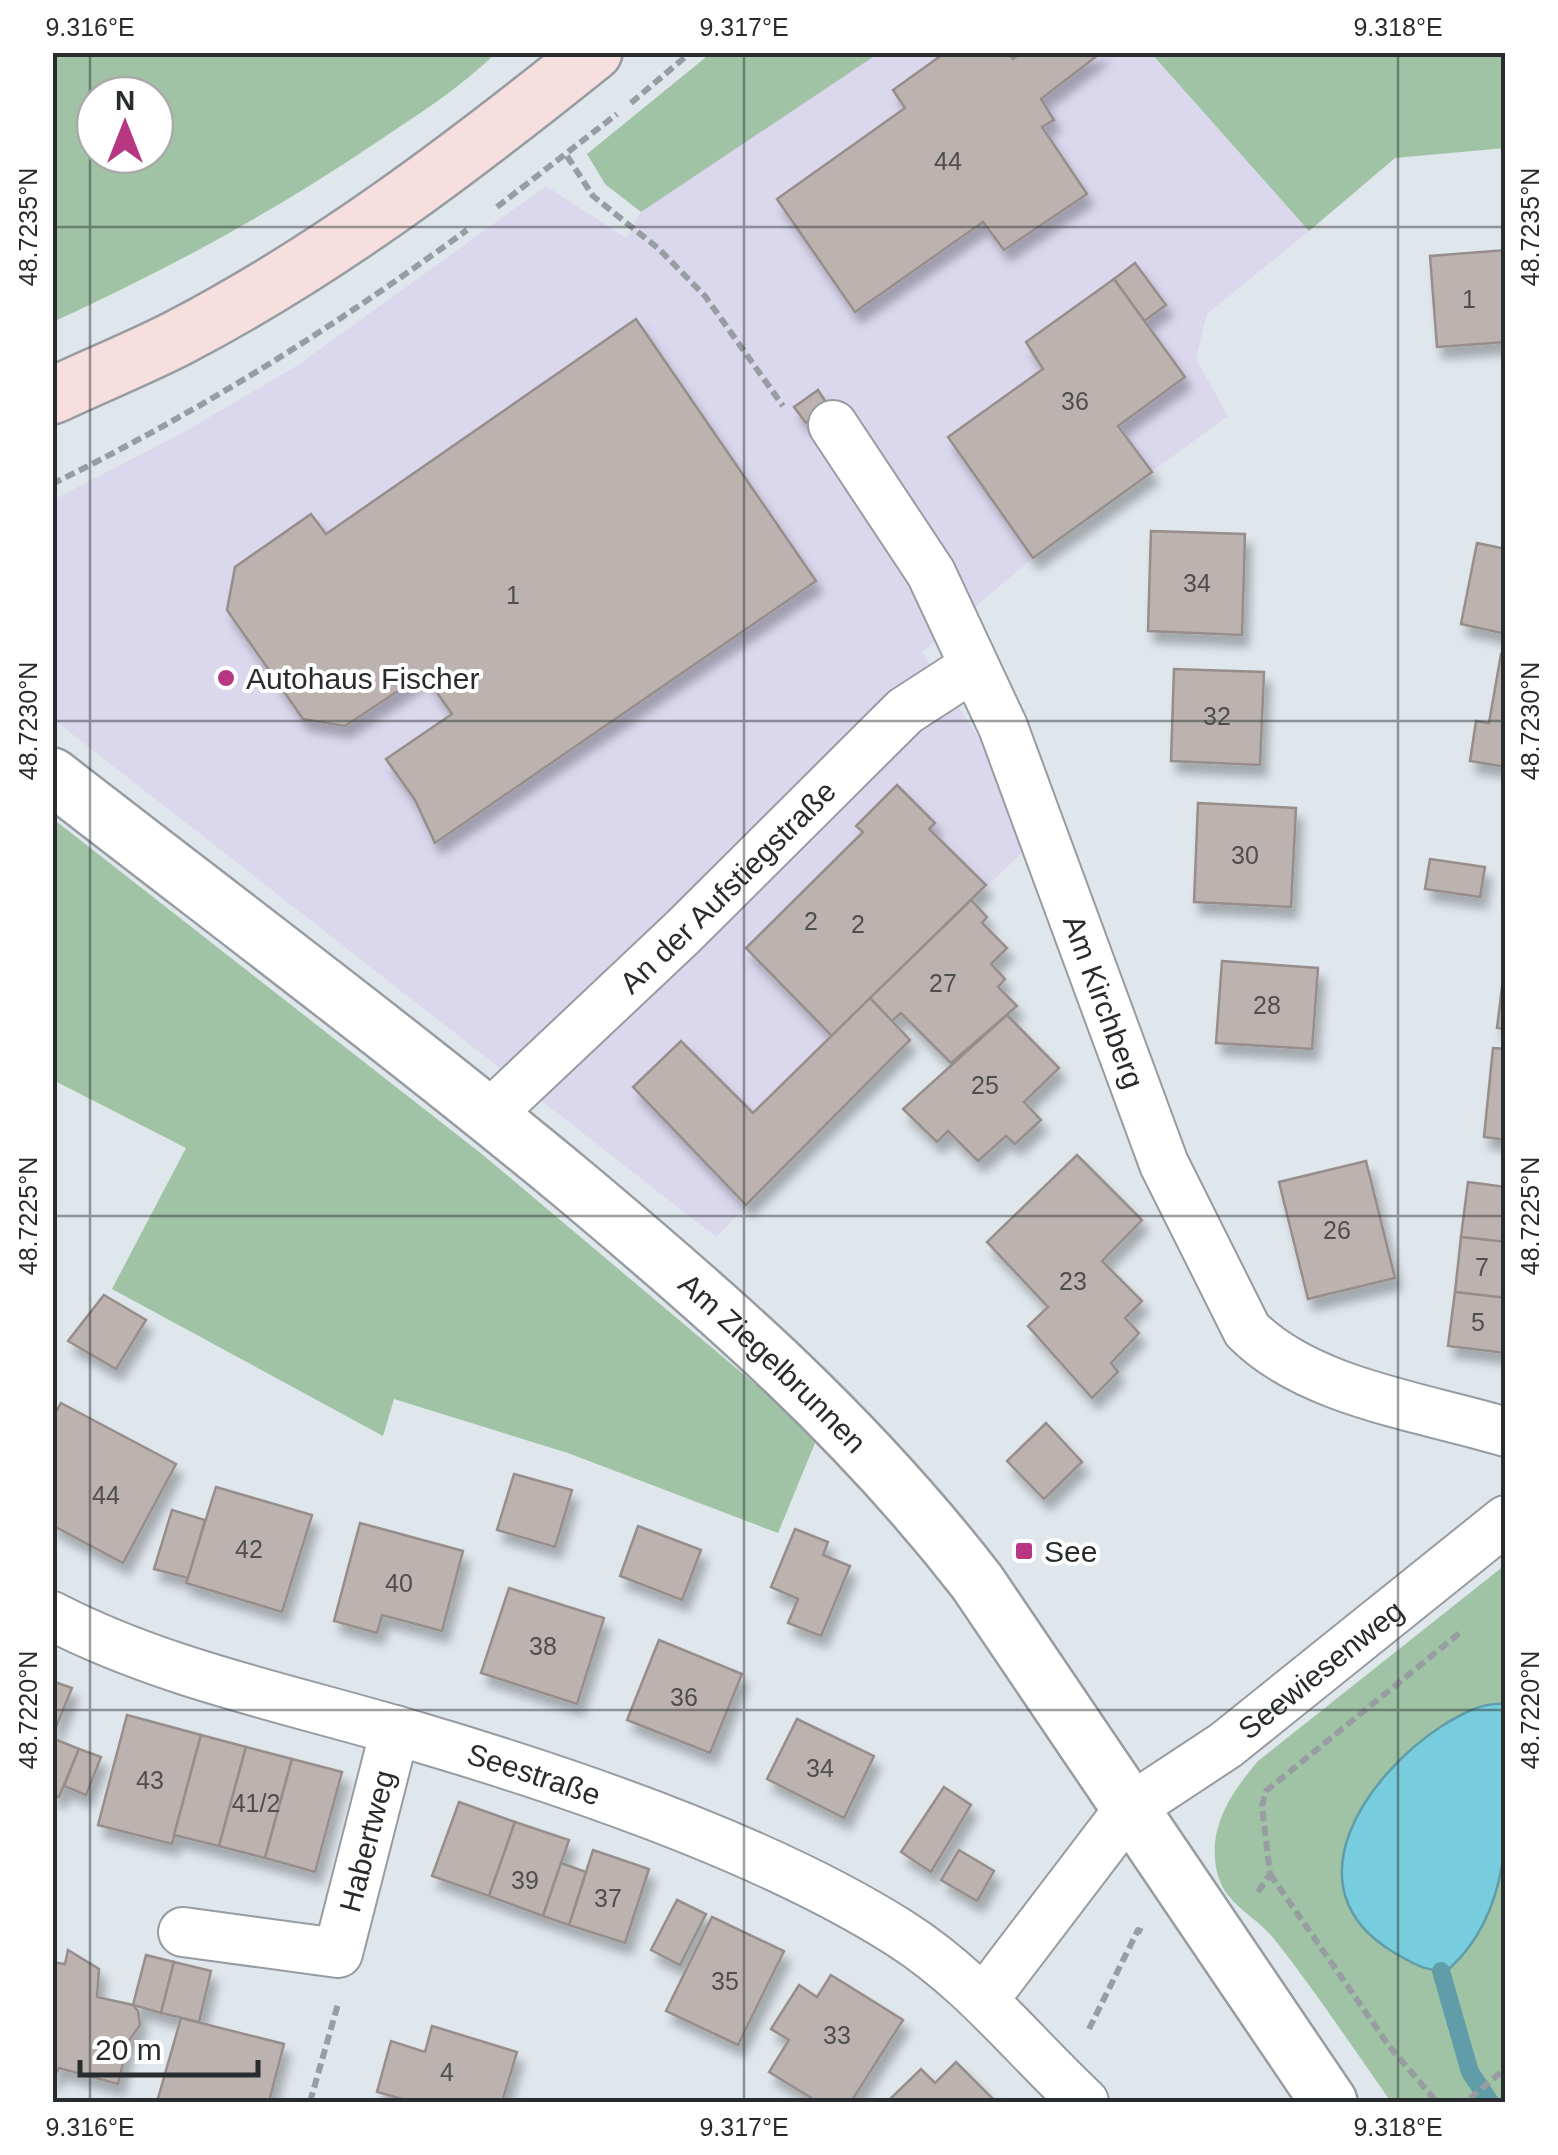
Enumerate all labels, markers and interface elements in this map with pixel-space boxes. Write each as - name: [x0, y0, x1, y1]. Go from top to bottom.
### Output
- text: 9.316°E: [45, 13, 135, 41]
- text: 9.317°E: [699, 13, 789, 41]
- text: 9.318°E: [1353, 13, 1443, 41]
- north arrow: [75, 75, 175, 175]
- text: N: [115, 85, 135, 116]
- house number: 44: [934, 147, 962, 175]
- text: 48.7235°N: [14, 168, 42, 286]
- text: 48.7235°N: [1516, 168, 1544, 286]
- house number: 1: [1462, 285, 1476, 313]
- house number: 36: [1061, 387, 1089, 415]
- house number: 34: [1183, 569, 1211, 597]
- house number: 1: [506, 581, 520, 609]
- text: 48.7230°N: [14, 662, 42, 780]
- place label: Autohaus Fischer: [246, 662, 479, 695]
- text: 48.7230°N: [1516, 662, 1544, 780]
- marker: Autohaus Fischer: [215, 667, 237, 689]
- house number: 32: [1203, 702, 1231, 730]
- street label: An der Aufstiegstraße: [613, 774, 842, 1000]
- house number: 30: [1231, 841, 1259, 869]
- house number: 2: [804, 907, 818, 935]
- house number: 2: [851, 910, 865, 938]
- street label: Am Kirchberg: [1057, 910, 1151, 1092]
- house number: 27: [929, 969, 957, 997]
- house number: 28: [1253, 991, 1281, 1019]
- house number: 25: [971, 1071, 999, 1099]
- text: 48.7225°N: [14, 1157, 42, 1275]
- text: 48.7225°N: [1516, 1157, 1544, 1275]
- house number: 26: [1323, 1216, 1351, 1244]
- house number: 7: [1475, 1253, 1489, 1281]
- street label: Am Ziegelbrunnen: [673, 1266, 873, 1459]
- house number: 23: [1059, 1267, 1087, 1295]
- house number: 5: [1471, 1308, 1485, 1336]
- house number: 44: [92, 1481, 120, 1509]
- house number: 42: [235, 1535, 263, 1563]
- place label: See: [1044, 1535, 1097, 1568]
- marker: See: [1013, 1540, 1035, 1562]
- house number: 40: [385, 1569, 413, 1597]
- street label: Seewiesenweg: [1231, 1593, 1409, 1745]
- house number: 38: [529, 1632, 557, 1660]
- text: 48.7220°N: [14, 1651, 42, 1769]
- text: 48.7220°N: [1516, 1651, 1544, 1769]
- house number: 36: [670, 1683, 698, 1711]
- street label: Seestraße: [463, 1736, 605, 1811]
- house number: 34: [806, 1754, 834, 1782]
- house number: 43: [136, 1766, 164, 1794]
- street label: Habertweg: [333, 1767, 401, 1915]
- house number: 41/2: [232, 1789, 280, 1817]
- house number: 39: [511, 1866, 539, 1894]
- house number: 37: [594, 1884, 622, 1912]
- house number: 35: [711, 1967, 739, 1995]
- scale bar: [80, 2015, 258, 2077]
- house number: 33: [823, 2021, 851, 2049]
- text: 20 m: [95, 2033, 162, 2066]
- house number: 4: [440, 2058, 454, 2086]
- text: 9.316°E: [45, 2113, 135, 2141]
- text: 9.317°E: [699, 2113, 789, 2141]
- text: 9.318°E: [1353, 2113, 1443, 2141]

